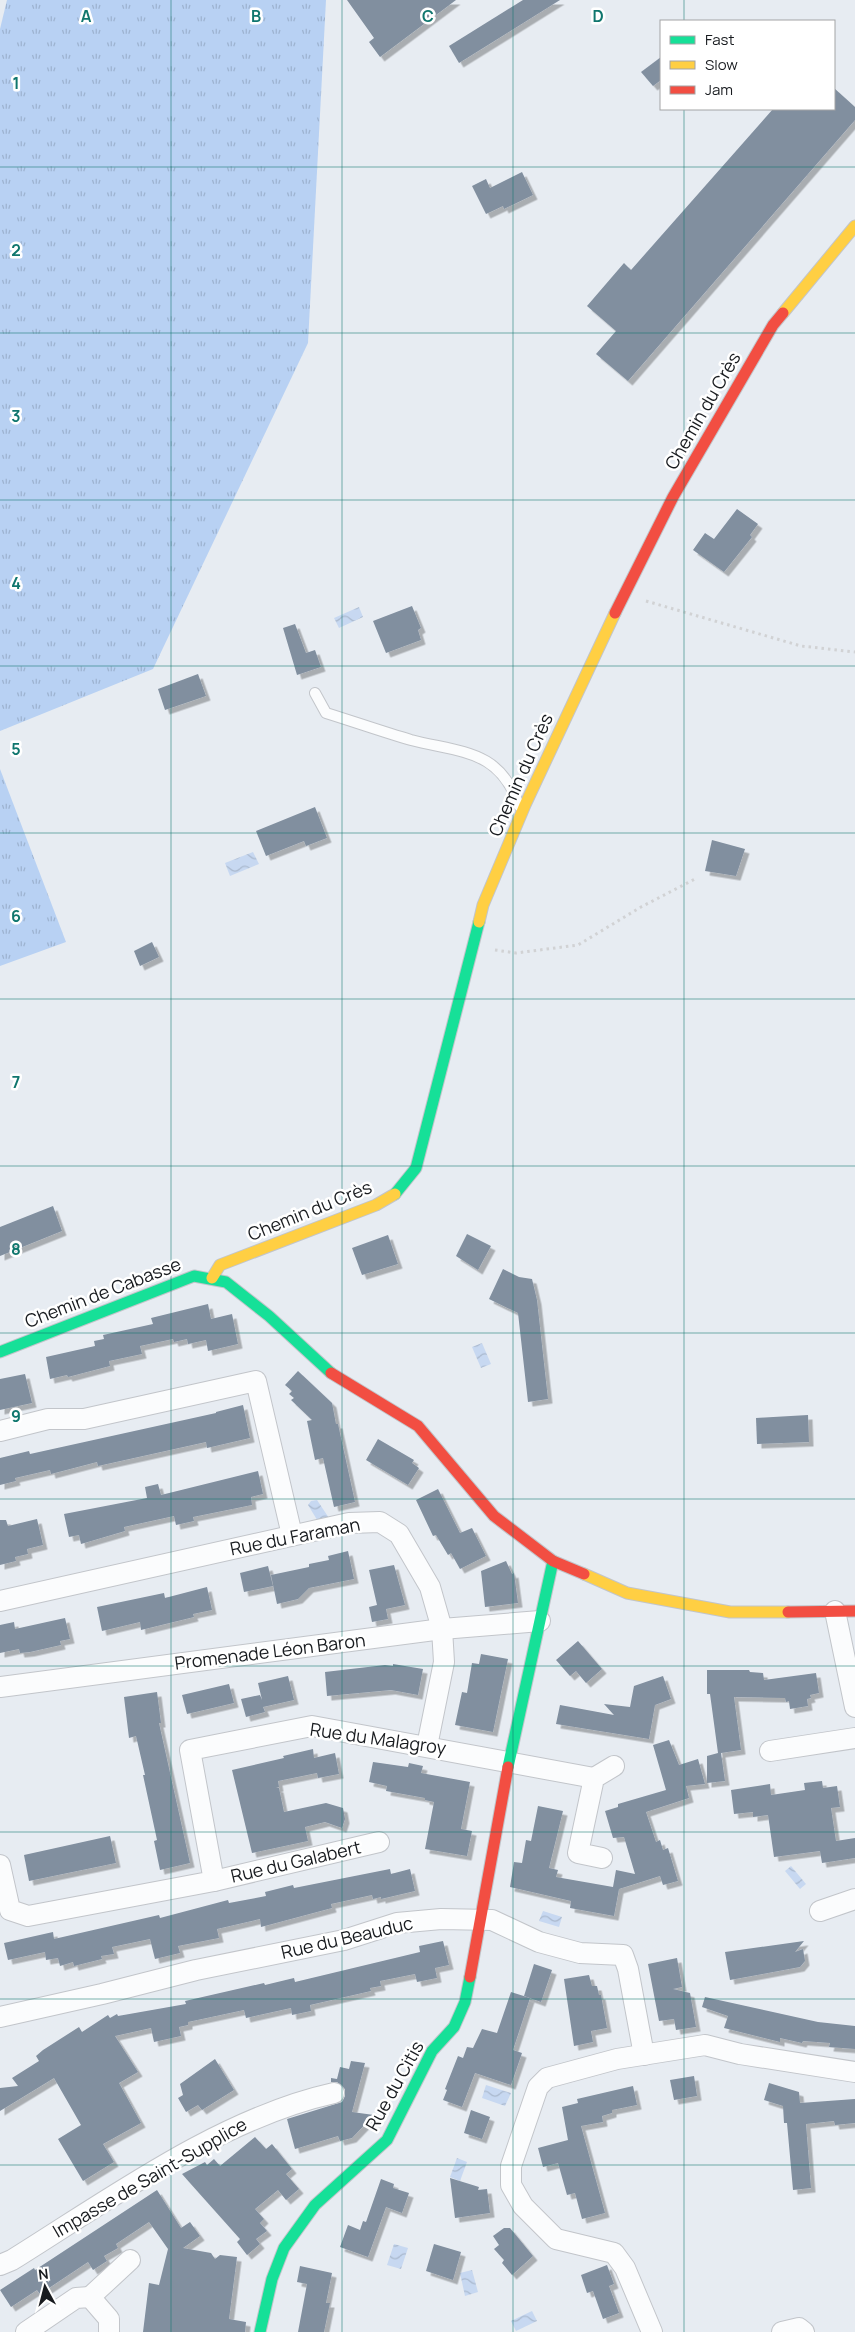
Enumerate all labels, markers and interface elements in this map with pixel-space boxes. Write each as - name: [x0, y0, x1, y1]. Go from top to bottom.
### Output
- text: A: [81, 5, 92, 27]
- text: B: [251, 5, 261, 27]
- text: C: [422, 5, 434, 27]
- text: D: [592, 5, 604, 27]
- legend: [660, 20, 835, 110]
- text: Fast: [705, 29, 734, 50]
- text: Slow: [705, 54, 738, 75]
- text: 1: [12, 72, 20, 94]
- text: Jam: [705, 79, 733, 100]
- text: 2: [11, 239, 21, 261]
- street label: Chemin du Crès: [659, 347, 745, 474]
- text: 3: [11, 405, 21, 427]
- text: 4: [11, 572, 21, 594]
- street label: Chemin du Crès: [482, 709, 558, 840]
- text: 5: [11, 738, 21, 760]
- text: 6: [11, 905, 21, 927]
- text: 7: [12, 1071, 20, 1093]
- street label: Chemin du Crès: [244, 1174, 375, 1246]
- text: 8: [11, 1238, 21, 1260]
- street label: Chemin de Cabasse: [21, 1251, 184, 1333]
- text: 9: [11, 1405, 21, 1427]
- street label: Rue du Faraman: [228, 1512, 362, 1560]
- street label: Promenade Léon Baron: [173, 1627, 367, 1675]
- street label: Rue du Malagroy: [309, 1717, 448, 1760]
- street label: Rue du Galabert: [228, 1834, 363, 1888]
- street label: Rue du Beauduc: [279, 1910, 415, 1964]
- street label: Rue du Citis: [360, 2036, 429, 2135]
- street label: Impasse de Saint-Supplice: [48, 2112, 251, 2243]
- north arrow: [20, 2262, 70, 2312]
- text: N: [37, 2264, 50, 2284]

